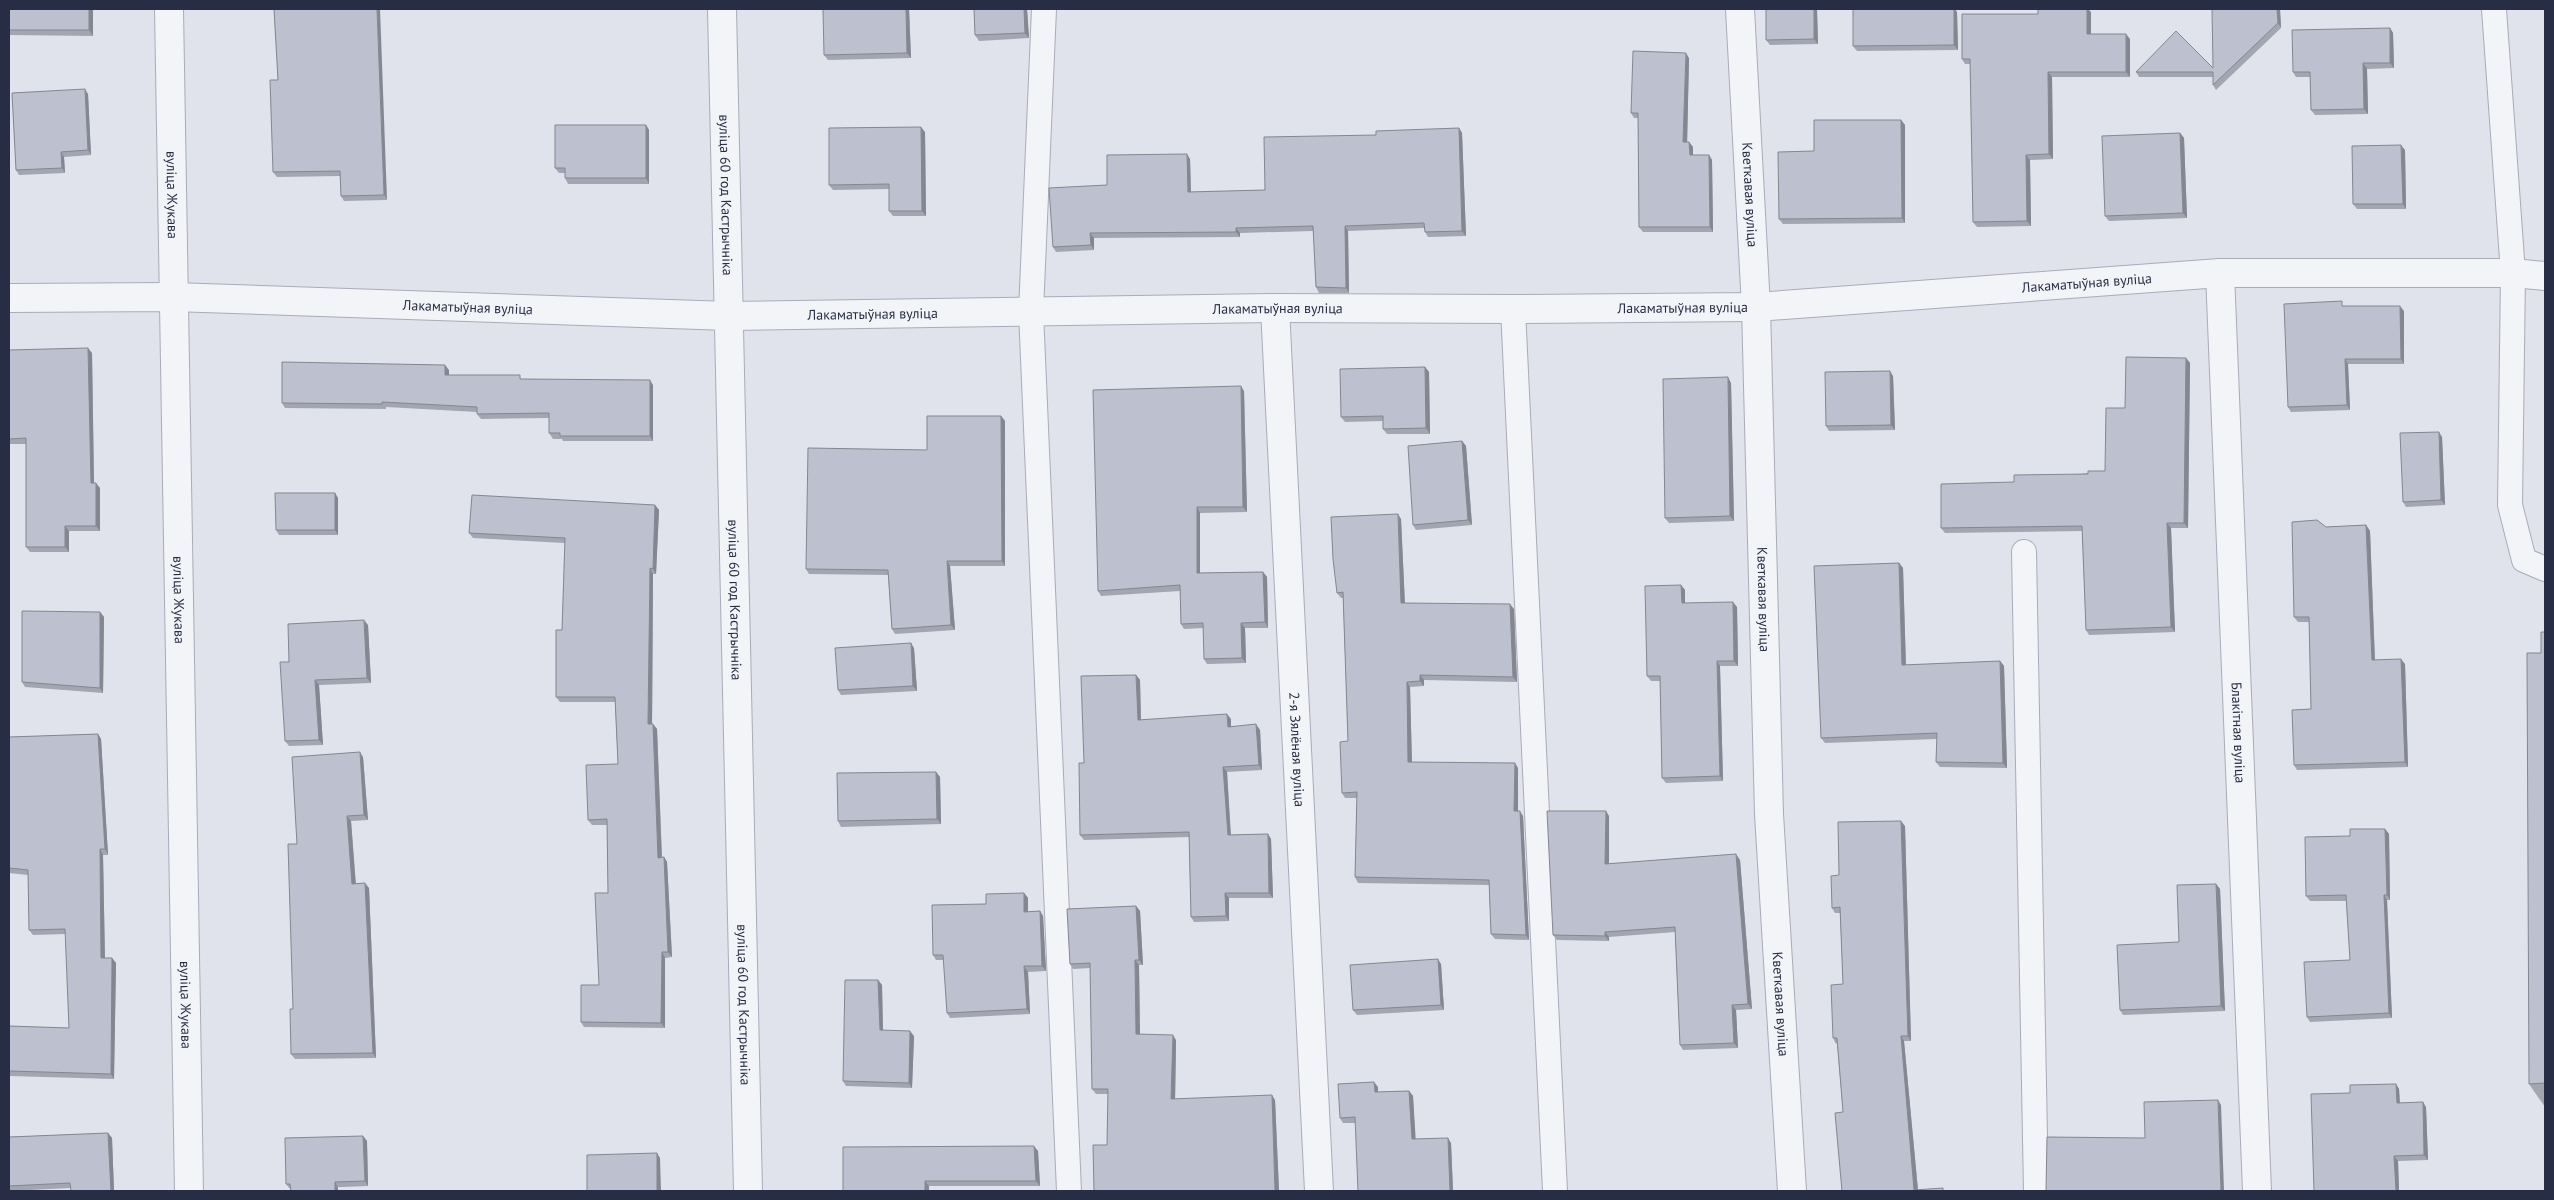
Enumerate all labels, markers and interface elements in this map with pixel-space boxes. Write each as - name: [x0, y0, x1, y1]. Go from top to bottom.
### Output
- street label: вуліца 60 год Кастрычніка: [715, 114, 737, 276]
- street label: Кветкавая вуліца: [1738, 142, 1762, 248]
- street label: вуліца Жукава: [162, 151, 182, 239]
- street label: Лакаматыўная вуліца: [2020, 269, 2152, 297]
- street label: Лакаматыўная вуліца: [401, 296, 533, 318]
- street label: Лакаматыўная вуліца: [1616, 298, 1748, 317]
- street label: Лакаматыўная вуліца: [1211, 299, 1343, 318]
- street label: Лакаматыўная вуліца: [806, 304, 938, 324]
- street label: вуліца 60 год Кастрычніка: [724, 519, 746, 681]
- street label: Кветкавая вуліца: [1753, 547, 1774, 652]
- street label: вуліца Жукава: [169, 556, 189, 644]
- street label: Блакітная вуліца: [2227, 682, 2250, 784]
- street label: 2-я Зялёная вуліца: [1285, 691, 1309, 807]
- street label: вуліца 60 год Кастрычніка: [733, 924, 755, 1086]
- street label: Кветкавая вуліца: [1768, 951, 1793, 1057]
- street label: вуліца Жукава: [176, 961, 196, 1049]

